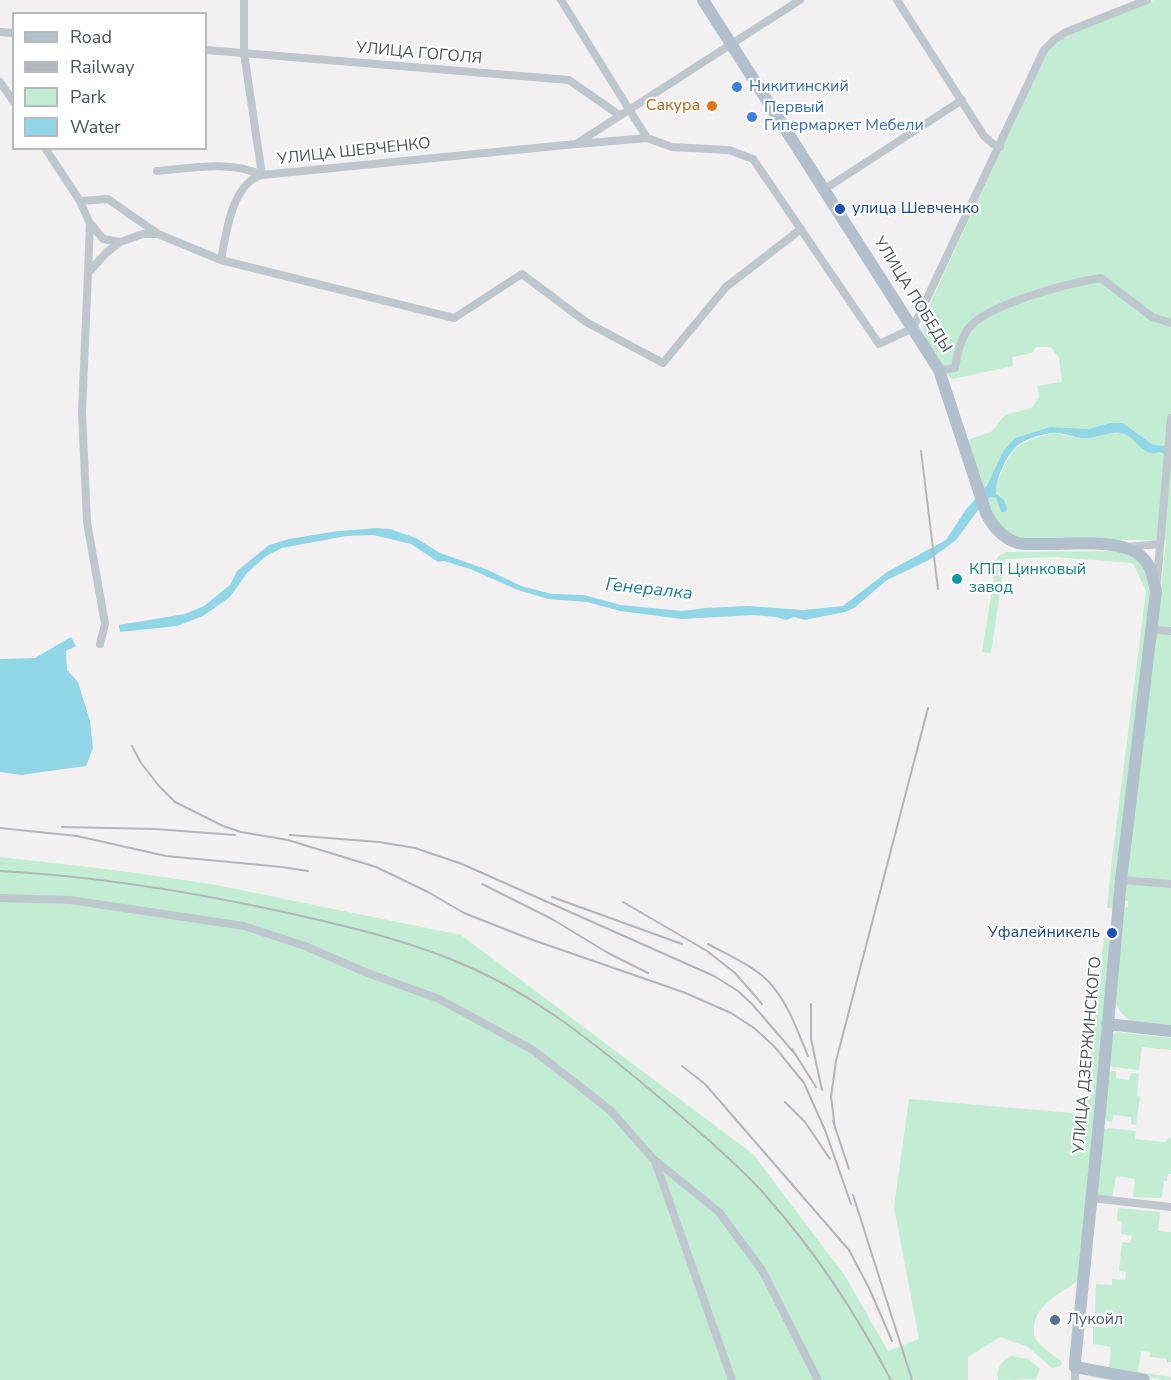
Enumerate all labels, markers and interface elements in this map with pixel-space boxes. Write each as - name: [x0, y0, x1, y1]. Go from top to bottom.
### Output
- legend: [12, 12, 207, 150]
- text: Road: [70, 25, 112, 49]
- street label: УЛИЦА ГОГОЛЯ: [355, 39, 483, 69]
- text: Railway: [70, 55, 135, 79]
- place label: Никитинский: [749, 77, 849, 97]
- marker: Никитинский: [730, 80, 744, 94]
- text: Park: [70, 85, 106, 109]
- place label: Сакура: [646, 96, 700, 116]
- place label: Первый Гипермаркет Мебели: [764, 98, 924, 136]
- marker: Сакура: [705, 99, 719, 113]
- marker: Первый Гипермаркет Мебели: [745, 110, 759, 124]
- text: Water: [70, 115, 121, 139]
- street label: УЛИЦА ШЕВЧЕНКО: [276, 134, 432, 170]
- place label: улица Шевченко: [852, 199, 979, 219]
- marker: улица Шевченко: [833, 202, 847, 216]
- street label: УЛИЦА ПОБЕДЫ: [869, 234, 955, 356]
- place label: КПП Цинковый завод: [969, 560, 1086, 598]
- marker: КПП Цинковый завод: [950, 572, 964, 586]
- water label: Генералка: [604, 575, 694, 605]
- place label: Уфалейникель: [988, 923, 1100, 943]
- marker: Уфалейникель: [1105, 926, 1119, 940]
- street label: УЛИЦА ДЗЕРЖИНСКОГО: [1070, 956, 1106, 1154]
- place label: Лукойл: [1067, 1310, 1123, 1330]
- marker: Лукойл: [1048, 1313, 1062, 1327]

